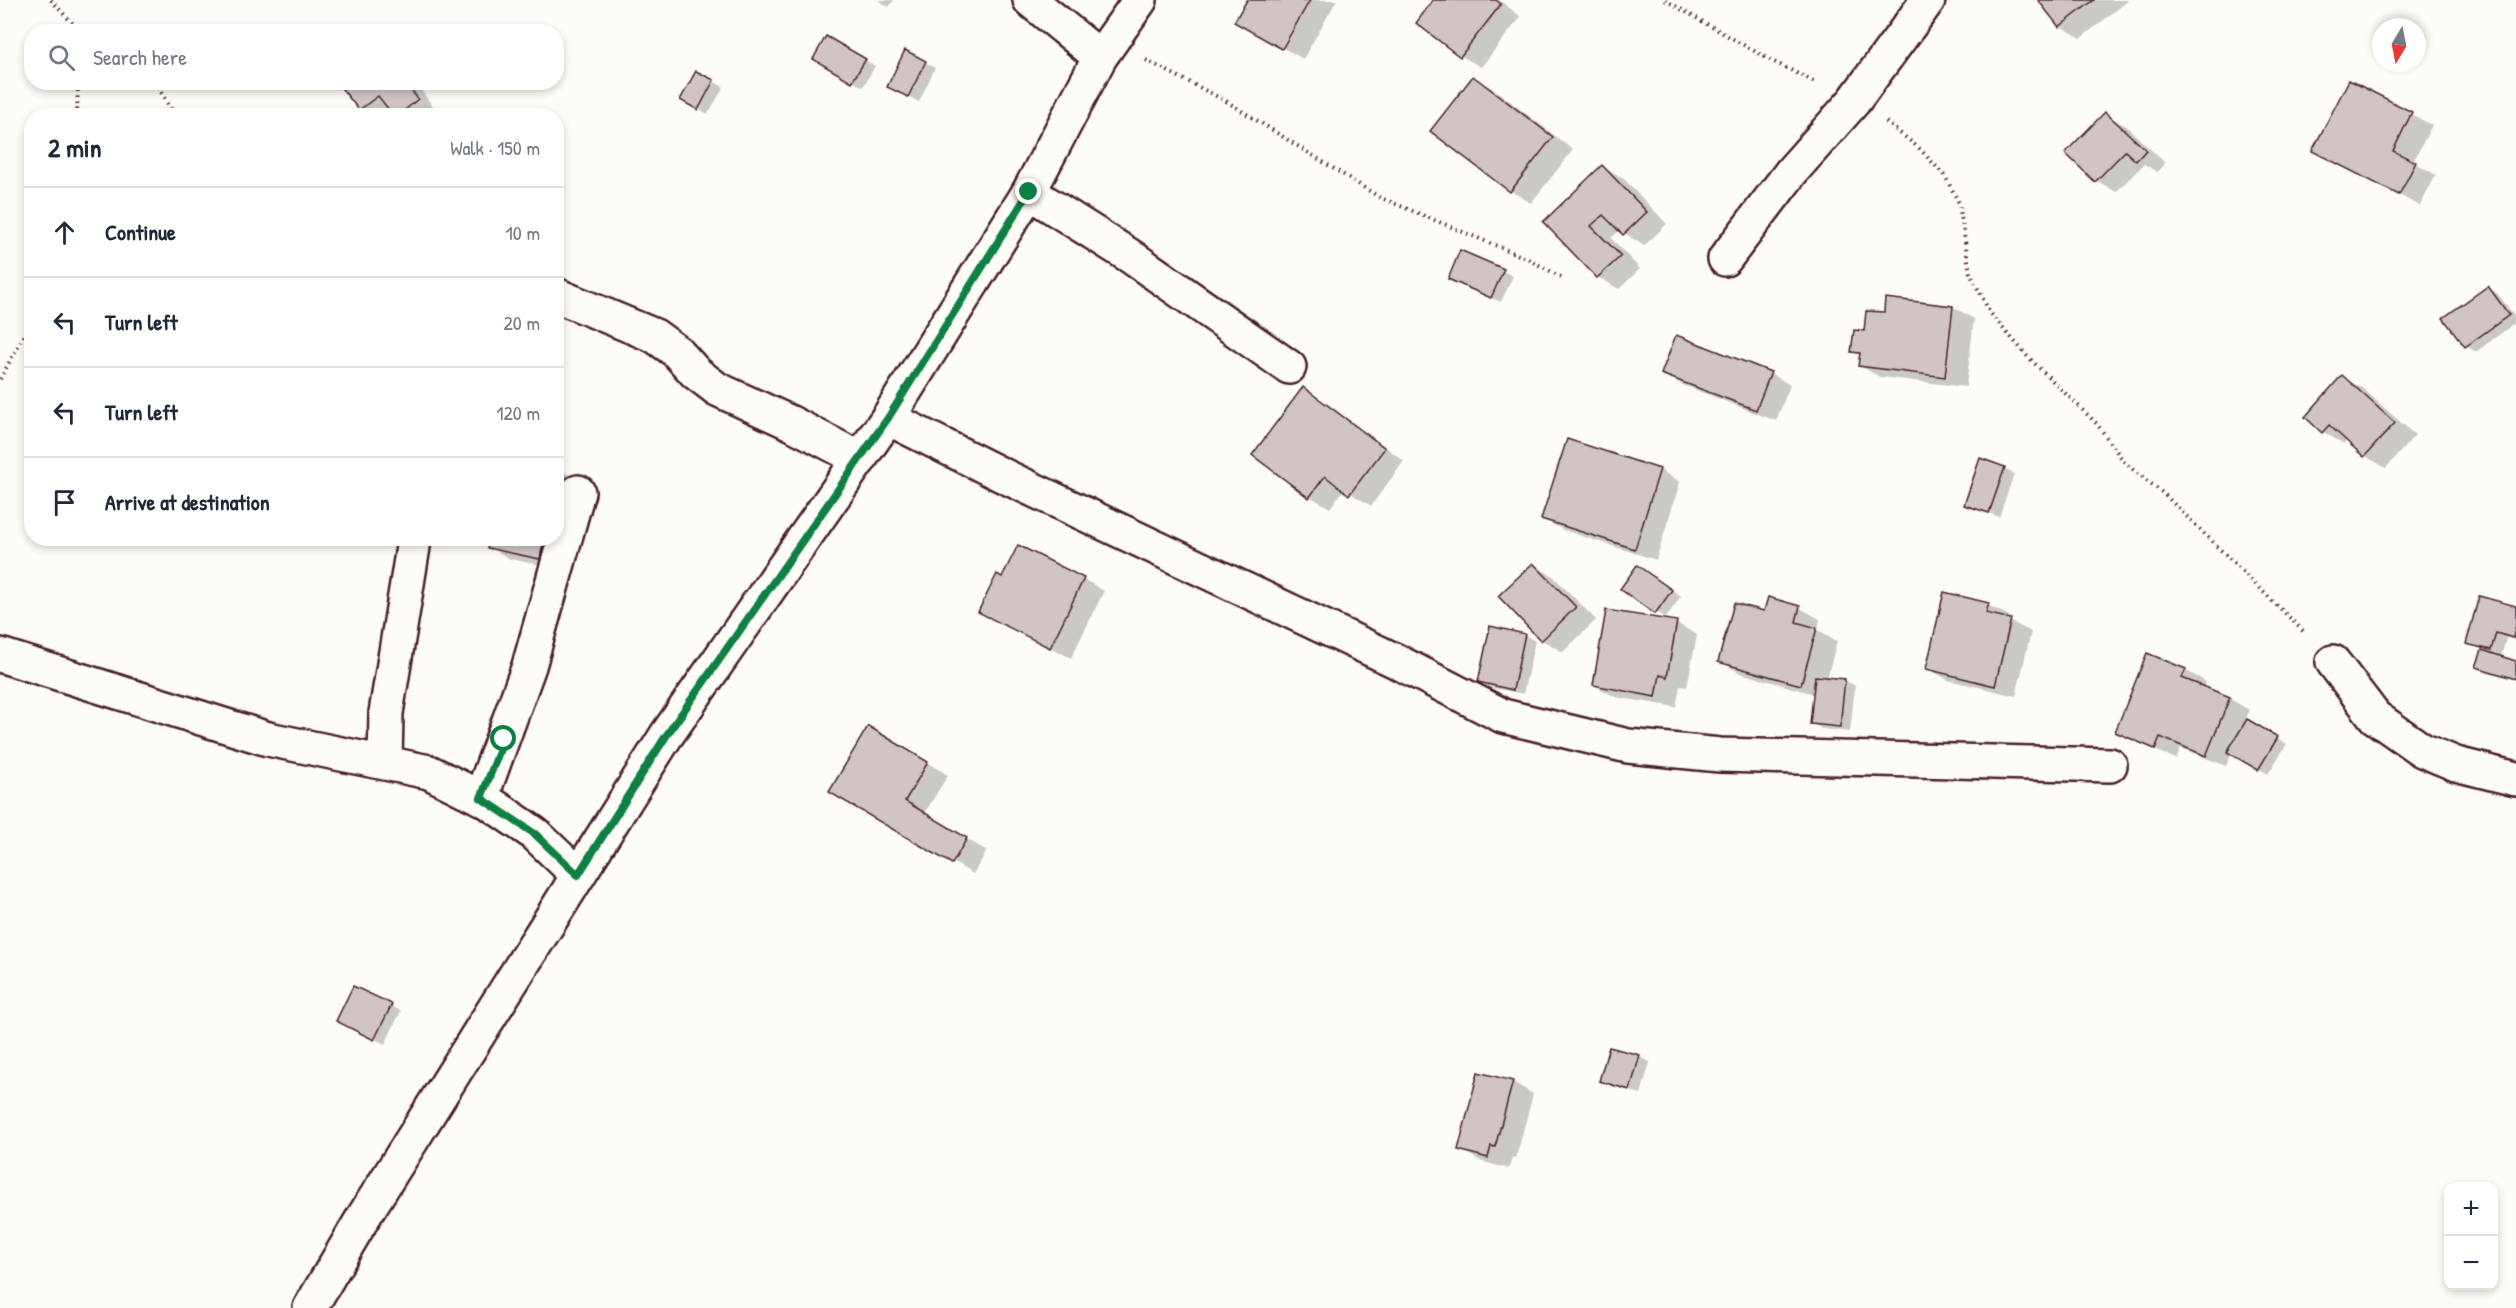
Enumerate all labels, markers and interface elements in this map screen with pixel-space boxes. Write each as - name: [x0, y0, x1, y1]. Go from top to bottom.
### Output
- north arrow: [2372, 18, 2426, 72]
- search box: [24, 24, 564, 90]
- icon: search: [45, 41, 78, 74]
- text: Search here: [93, 42, 187, 72]
- text: 2 min: [48, 130, 101, 165]
- text: Walk · 150 m: [450, 134, 540, 161]
- route end: [1015, 178, 1041, 204]
- icon: ahead: [48, 216, 81, 249]
- text: Continue: [105, 217, 176, 247]
- text: 10 m: [506, 219, 540, 246]
- icon: left: [48, 306, 81, 339]
- text: Turn left: [105, 307, 178, 337]
- text: 20 m: [503, 309, 540, 336]
- icon: left: [48, 396, 81, 429]
- text: Turn left: [105, 397, 178, 427]
- text: 120 m: [496, 399, 540, 426]
- icon: arrive: [48, 486, 81, 519]
- text: Arrive at destination: [105, 487, 270, 517]
- route start: [490, 725, 516, 751]
- map controls: [2444, 1182, 2498, 1290]
- button: +: [2444, 1182, 2498, 1236]
- button: −: [2444, 1236, 2498, 1290]

